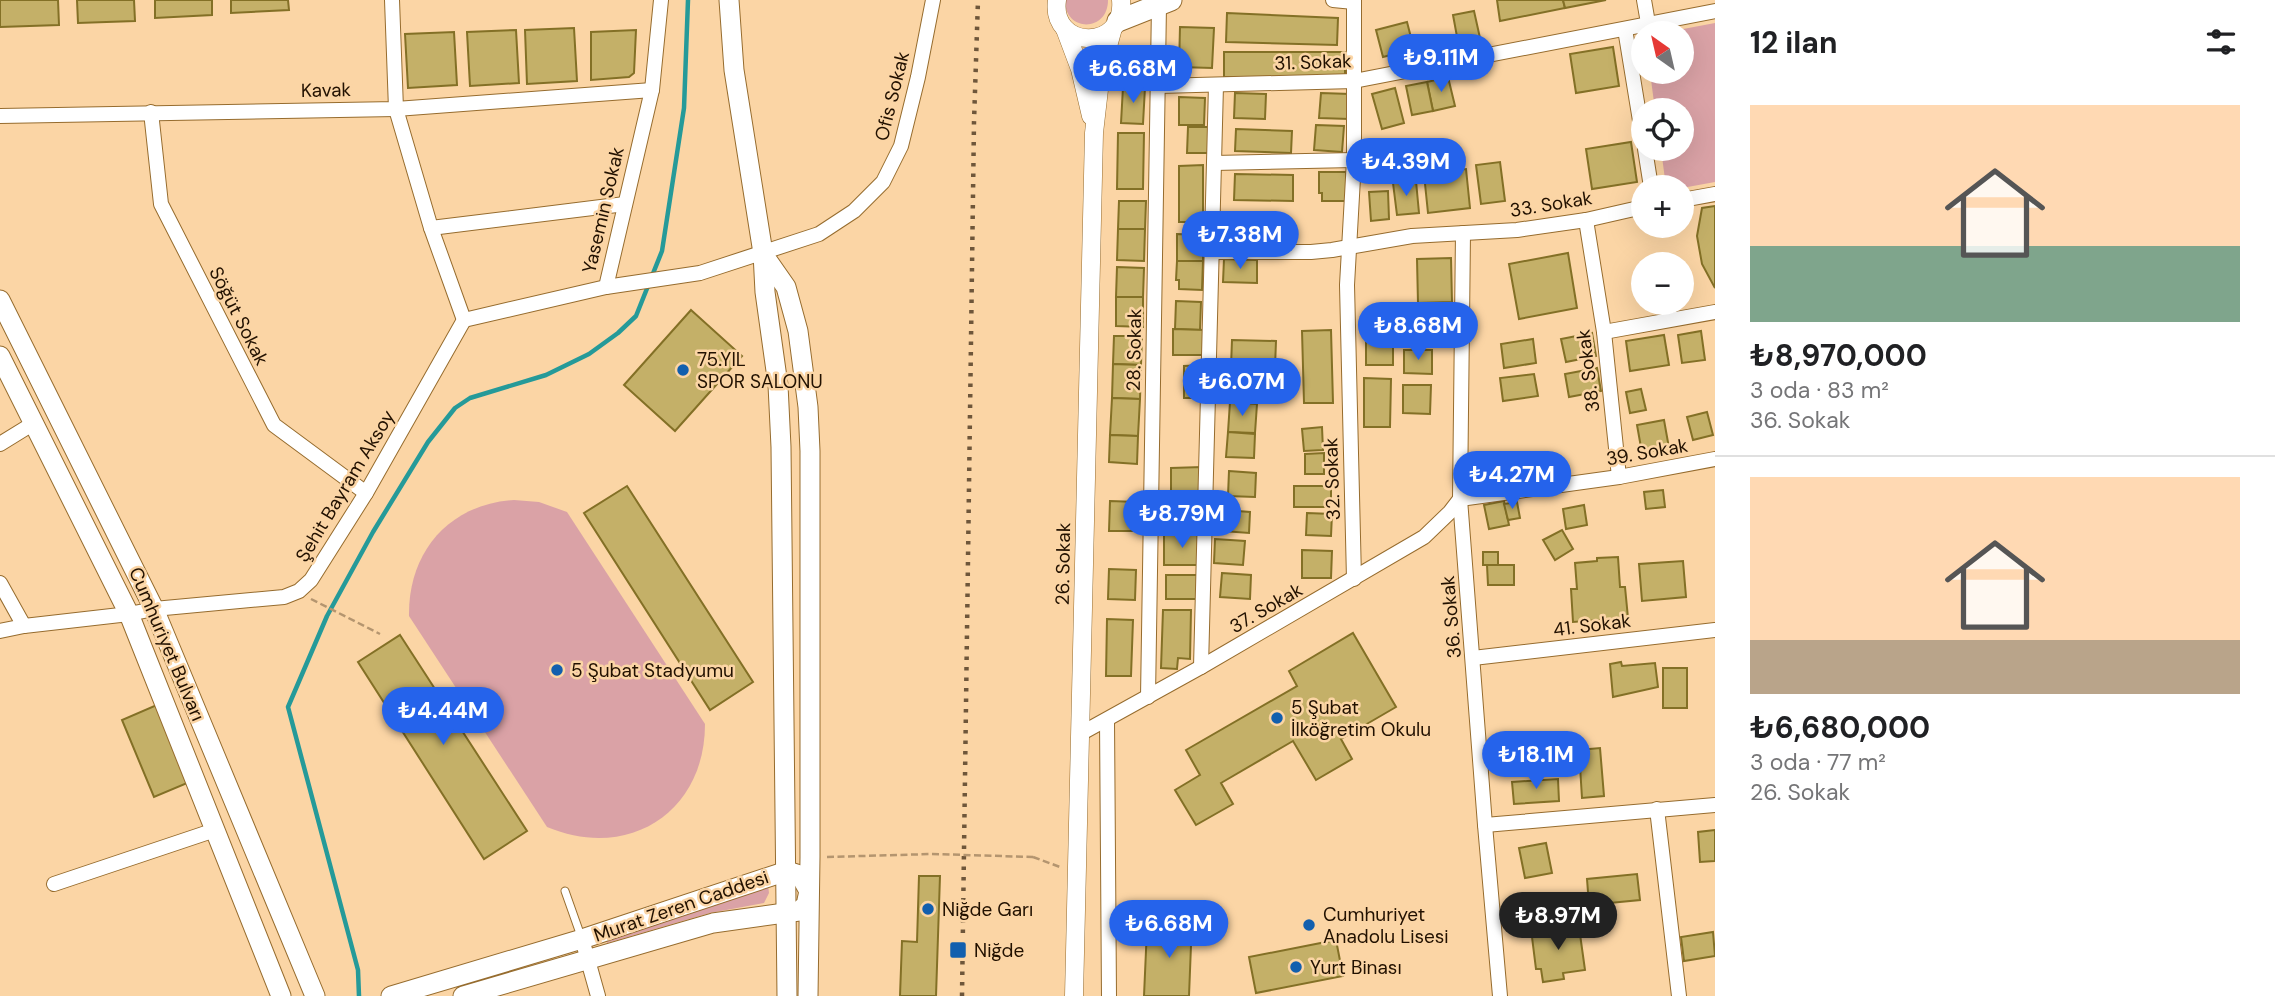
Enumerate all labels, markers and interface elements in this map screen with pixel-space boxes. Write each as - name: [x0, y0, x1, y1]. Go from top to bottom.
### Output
- north arrow: [1631, 21, 1694, 84]
- map controls: [1631, 21, 1694, 315]
- text: 12 ilan: [1750, 23, 1837, 62]
- icon: filters: [2202, 23, 2240, 61]
- pin: ₺9.11M: [1384, 34, 1498, 94]
- text: ₺9.11M: [1403, 42, 1479, 72]
- pin: ₺6.68M: [1076, 46, 1190, 105]
- street label: Ofis Sokak: [869, 48, 915, 144]
- street label: 31. Sokak: [1274, 48, 1353, 76]
- text: ₺6.68M: [1089, 53, 1177, 83]
- street label: Kavak: [301, 77, 352, 103]
- button: locate: [1631, 98, 1694, 161]
- pin: ₺4.39M: [1349, 138, 1463, 198]
- street label: Yasemin Sokak: [576, 144, 630, 276]
- text: ₺4.39M: [1362, 146, 1450, 176]
- icon: home: [1932, 150, 2058, 276]
- button: +: [1631, 175, 1694, 238]
- street label: 33. Sokak: [1508, 185, 1594, 223]
- pin: ₺7.38M: [1183, 212, 1297, 271]
- text: ₺7.38M: [1198, 219, 1282, 249]
- button: −: [1631, 252, 1694, 315]
- street label: Söğüt Sokak: [203, 262, 275, 370]
- pin: ₺8.68M: [1361, 302, 1475, 362]
- street label: 28. Sokak: [1121, 308, 1147, 392]
- text: ₺8.68M: [1374, 310, 1462, 340]
- street label: 38. Sokak: [1570, 328, 1605, 414]
- text: ₺8,970,000: [1750, 336, 1927, 375]
- place label: 75.YIL SPOR SALONU: [697, 347, 823, 394]
- pin: ₺6.07M: [1185, 358, 1299, 418]
- marker: 75.YIL SPOR SALONU: [675, 362, 691, 378]
- text: ₺6.07M: [1199, 366, 1285, 396]
- text: 3 oda · 83 m²: [1750, 375, 1889, 405]
- street label: Şehit Bayram Aksoy: [290, 405, 401, 567]
- text: 36. Sokak: [1750, 405, 1850, 435]
- street label: 39. Sokak: [1604, 432, 1690, 471]
- street label: 32. Sokak: [1318, 437, 1346, 521]
- pin: ₺4.27M: [1455, 452, 1569, 511]
- text: ₺4.27M: [1469, 459, 1555, 489]
- pin: ₺8.79M: [1125, 490, 1239, 550]
- text: ₺8.79M: [1139, 498, 1225, 528]
- street label: 26. Sokak: [1050, 522, 1076, 606]
- icon: home: [1932, 522, 2058, 648]
- street label: Cumhuriyet Bulvarı: [123, 563, 211, 725]
- street label: 36. Sokak: [1435, 574, 1467, 659]
- street label: 37. Sokak: [1225, 577, 1307, 639]
- street label: 41. Sokak: [1552, 608, 1633, 642]
- place label: 5 Şubat Stadyumu: [571, 658, 734, 683]
- marker: 5 Şubat Stadyumu: [549, 662, 565, 678]
- pin: ₺4.44M: [386, 688, 500, 747]
- text: ₺4.44M: [398, 695, 488, 725]
- place label: 5 Şubat İlköğretim Okulu: [1291, 695, 1431, 742]
- text: ₺6,680,000: [1750, 708, 1930, 747]
- marker: 5 Şubat İlköğretim Okulu: [1269, 710, 1285, 726]
- pin: ₺18.1M: [1479, 732, 1593, 791]
- text: ₺18.1M: [1498, 739, 1574, 769]
- text: 3 oda · 77 m²: [1750, 747, 1886, 777]
- text: 26. Sokak: [1750, 777, 1850, 807]
- street label: Murat Zeren Caddesi: [590, 864, 772, 948]
- pin: ₺8.97M: [1501, 892, 1615, 952]
- place label: Niğde Garı: [942, 897, 1033, 922]
- pin: ₺6.68M: [1112, 900, 1226, 960]
- text: ₺8.97M: [1515, 900, 1601, 930]
- marker: Niğde Garı: [920, 901, 936, 917]
- place label: Cumhuriyet Anadolu Lisesi: [1323, 902, 1449, 949]
- text: ₺6.68M: [1125, 908, 1213, 938]
- marker: Cumhuriyet Anadolu Lisesi: [1301, 917, 1317, 933]
- place label: Niğde: [974, 938, 1024, 963]
- marker: Niğde: [948, 940, 968, 960]
- place label: Yurt Binası: [1310, 955, 1402, 980]
- marker: Yurt Binası: [1288, 959, 1304, 975]

